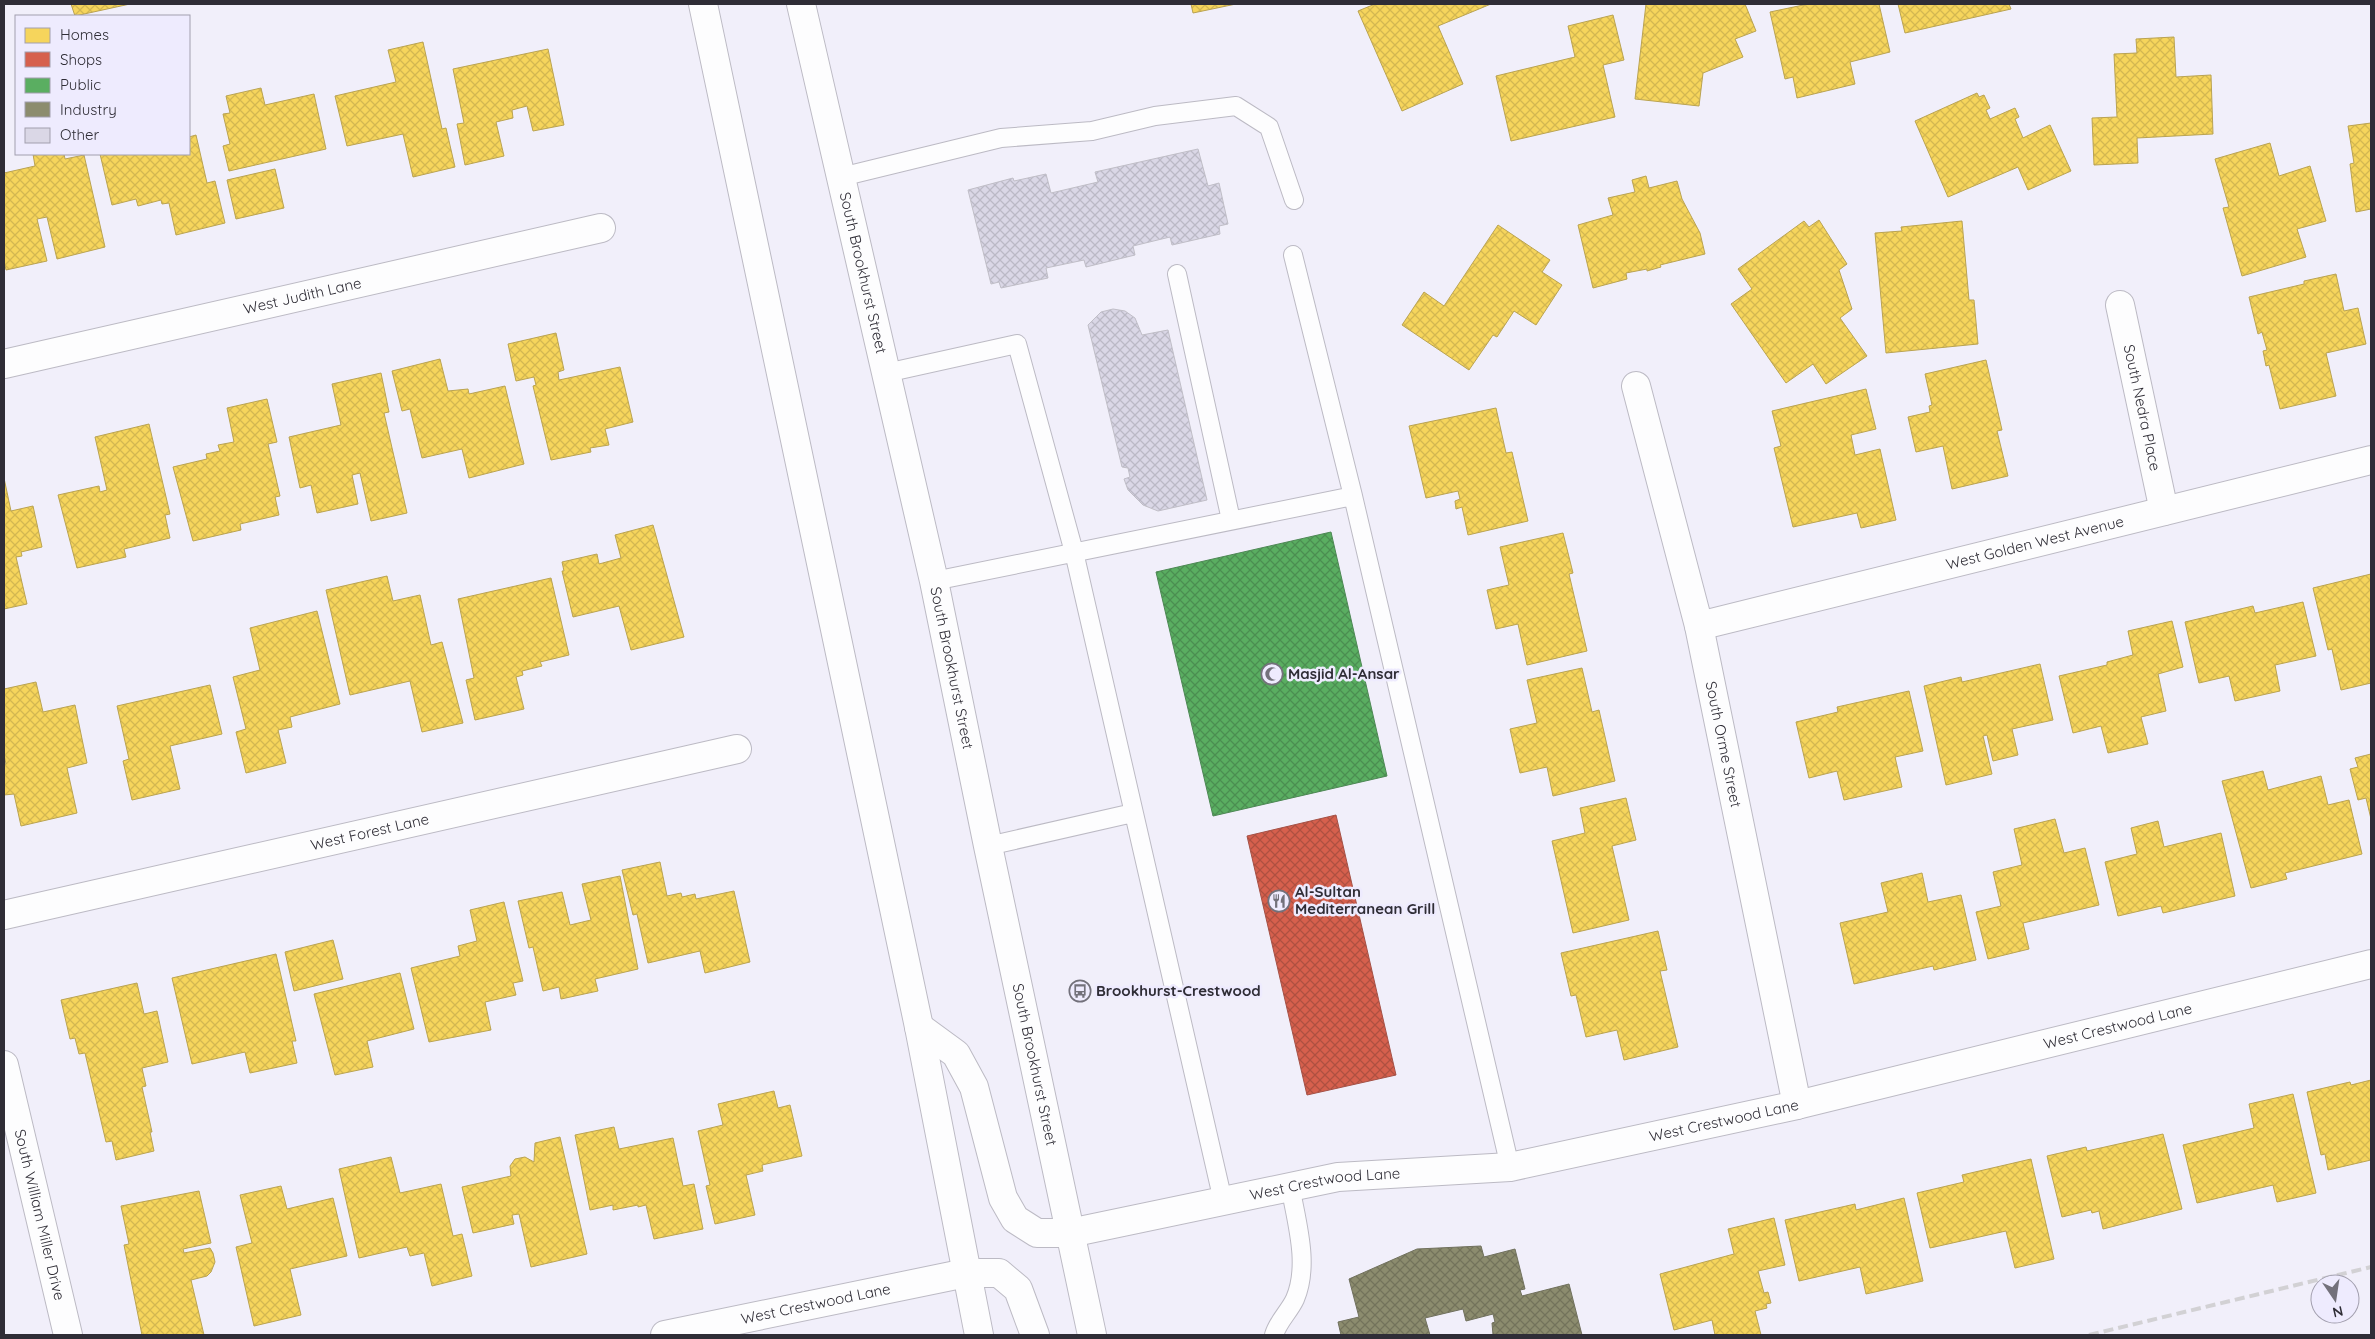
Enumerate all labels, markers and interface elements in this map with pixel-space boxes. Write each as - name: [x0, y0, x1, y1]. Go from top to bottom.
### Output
- legend: [15, 15, 190, 155]
- text: Homes: [60, 25, 109, 44]
- text: Shops: [60, 50, 102, 69]
- text: Public: [60, 75, 101, 94]
- text: Industry: [60, 100, 117, 119]
- text: Other: [60, 125, 100, 144]
- street label: South Brookhurst Street: [836, 190, 891, 355]
- street label: West Judith Lane: [241, 273, 363, 318]
- street label: South Nedra Place: [2120, 343, 2165, 473]
- street label: West Golden West Avenue: [1944, 511, 2126, 574]
- street label: South Brookhurst Street: [926, 585, 978, 751]
- mosque icon: Masjid Al-Ansar: [1260, 662, 1284, 686]
- place label: Masjid Al-Ansar: [1288, 664, 1400, 683]
- street label: South Orme Street: [1702, 680, 1746, 809]
- street label: West Forest Lane: [309, 809, 431, 854]
- place label: Al-Sultan Mediterranean Grill: [1295, 882, 1435, 918]
- restaurant icon: Al-Sultan Mediterranean Grill: [1267, 889, 1291, 913]
- bus stop icon: Brookhurst-Crestwood: [1068, 979, 1092, 1003]
- place label: Brookhurst-Crestwood: [1096, 981, 1261, 1000]
- street label: South Brookhurst Street: [1008, 982, 1061, 1147]
- street label: West Crestwood Lane: [2041, 998, 2194, 1053]
- street label: West Crestwood Lane: [1647, 1095, 1800, 1146]
- street label: South William Miller Drive: [11, 1127, 69, 1302]
- street label: West Crestwood Lane: [1248, 1163, 1401, 1204]
- north arrow: [2310, 1274, 2360, 1324]
- street label: West Crestwood Lane: [739, 1279, 892, 1328]
- text: N: [2331, 1302, 2345, 1322]

